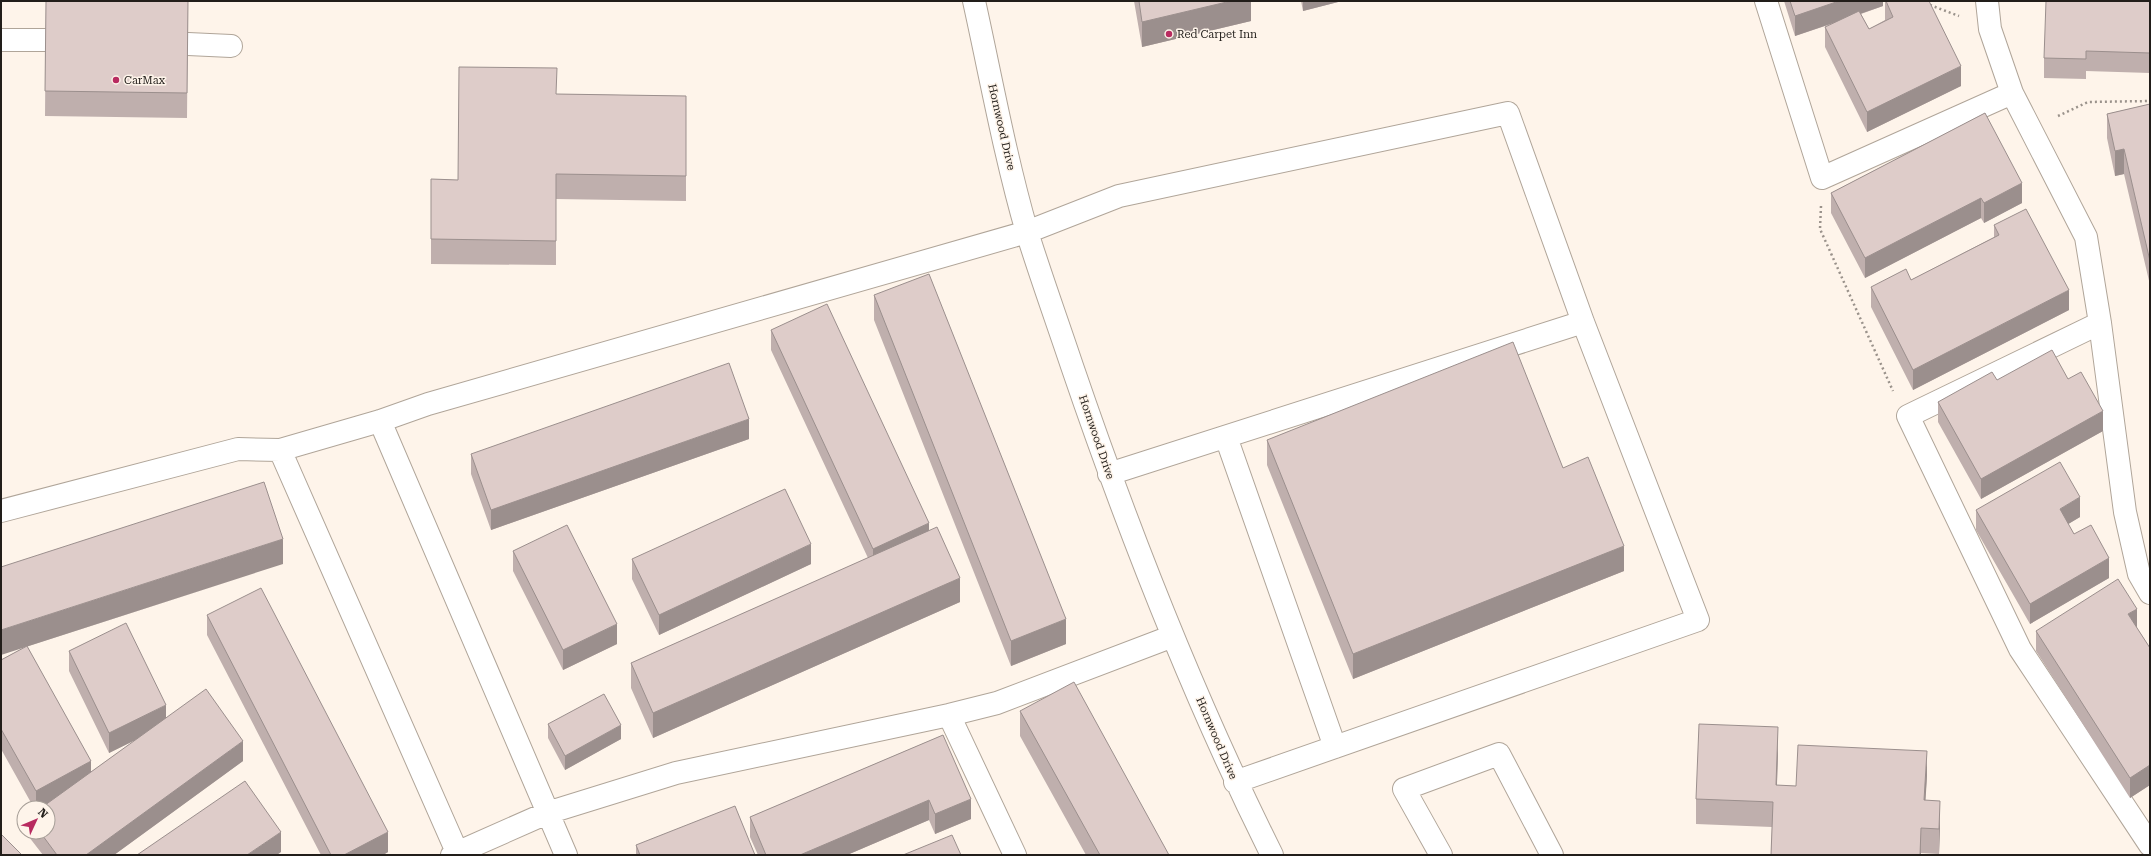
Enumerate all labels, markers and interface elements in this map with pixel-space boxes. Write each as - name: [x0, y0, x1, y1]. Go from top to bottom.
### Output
- place label: Red Carpet Inn: [1177, 28, 1257, 41]
- marker: Red Carpet Inn: [1164, 29, 1174, 39]
- place label: CarMax: [124, 74, 166, 87]
- marker: CarMax: [111, 75, 121, 85]
- street label: Hornwood Drive: [985, 83, 1018, 172]
- street label: Hornwood Drive: [1076, 393, 1117, 481]
- street label: Hornwood Drive: [1193, 695, 1240, 781]
- north arrow: [16, 800, 56, 840]
- text: N: [35, 806, 51, 821]

